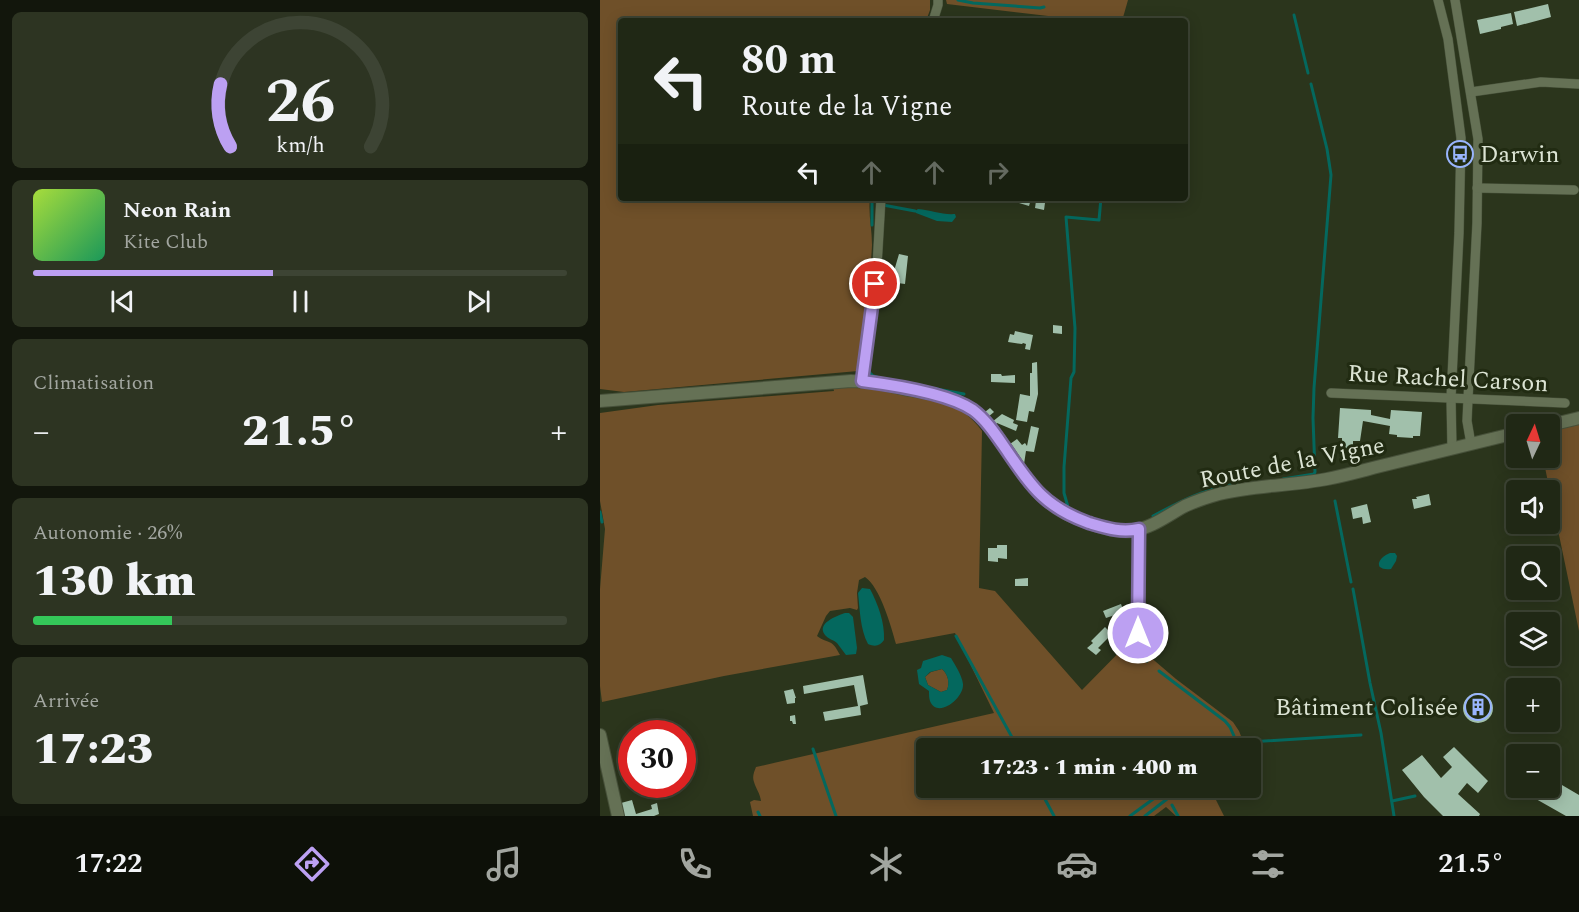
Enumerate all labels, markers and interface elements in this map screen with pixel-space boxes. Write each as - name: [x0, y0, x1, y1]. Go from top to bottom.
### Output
- text: 80 m: [741, 29, 836, 92]
- icon: left: [642, 42, 720, 120]
- text: 26: [265, 55, 335, 150]
- text: Route de la Vigne: [741, 86, 952, 128]
- text: km/h: [276, 129, 324, 162]
- place label: Darwin: [1480, 137, 1559, 173]
- bus stop icon: Darwin: [1445, 139, 1475, 169]
- icon: left: [792, 156, 825, 189]
- icon: ahead: [855, 156, 888, 189]
- icon: ahead: [918, 156, 951, 189]
- icon: right: [981, 156, 1014, 189]
- text: Neon Rain: [123, 194, 231, 227]
- text: Kite Club: [123, 227, 208, 257]
- pin: [849, 258, 900, 309]
- icon: arrive: [858, 267, 891, 300]
- icon: previous: [106, 285, 139, 318]
- icon: pause: [284, 285, 317, 318]
- icon: next: [462, 285, 495, 318]
- street label: Rue Rachel Carson: [1347, 356, 1549, 402]
- text: Climatisation: [33, 368, 154, 398]
- text: 21.5°: [242, 397, 358, 466]
- text: −: [33, 407, 50, 457]
- text: +: [550, 407, 567, 457]
- north arrow: [1506, 414, 1560, 468]
- map controls: [1506, 414, 1560, 798]
- street label: Route de la Vigne: [1197, 427, 1388, 499]
- button: sound: [1506, 480, 1560, 534]
- text: Autonomie · 26%: [33, 518, 182, 548]
- button: search: [1506, 546, 1560, 600]
- text: 130 km: [33, 547, 195, 616]
- position arrow: [1106, 601, 1170, 665]
- button: layers: [1506, 612, 1560, 666]
- button: +: [1506, 678, 1560, 732]
- text: Arrivée: [33, 686, 99, 716]
- place label: Bâtiment Colisée: [1275, 690, 1458, 726]
- building icon: Bâtiment Colisée: [1463, 692, 1493, 722]
- text: 17:23: [33, 715, 154, 784]
- speed limit sign: 30: [618, 720, 696, 798]
- button: −: [1506, 744, 1560, 798]
- text: 17:23 · 1 min · 400 m: [979, 751, 1198, 784]
- text: 17:22: [75, 843, 142, 885]
- icon: directions: [291, 843, 333, 885]
- icon: music: [483, 843, 525, 885]
- icon: phone: [674, 843, 716, 885]
- icon: climate: [865, 843, 907, 885]
- icon: car: [1056, 843, 1098, 885]
- icon: filters: [1247, 843, 1289, 885]
- text: 21.5°: [1438, 843, 1504, 885]

